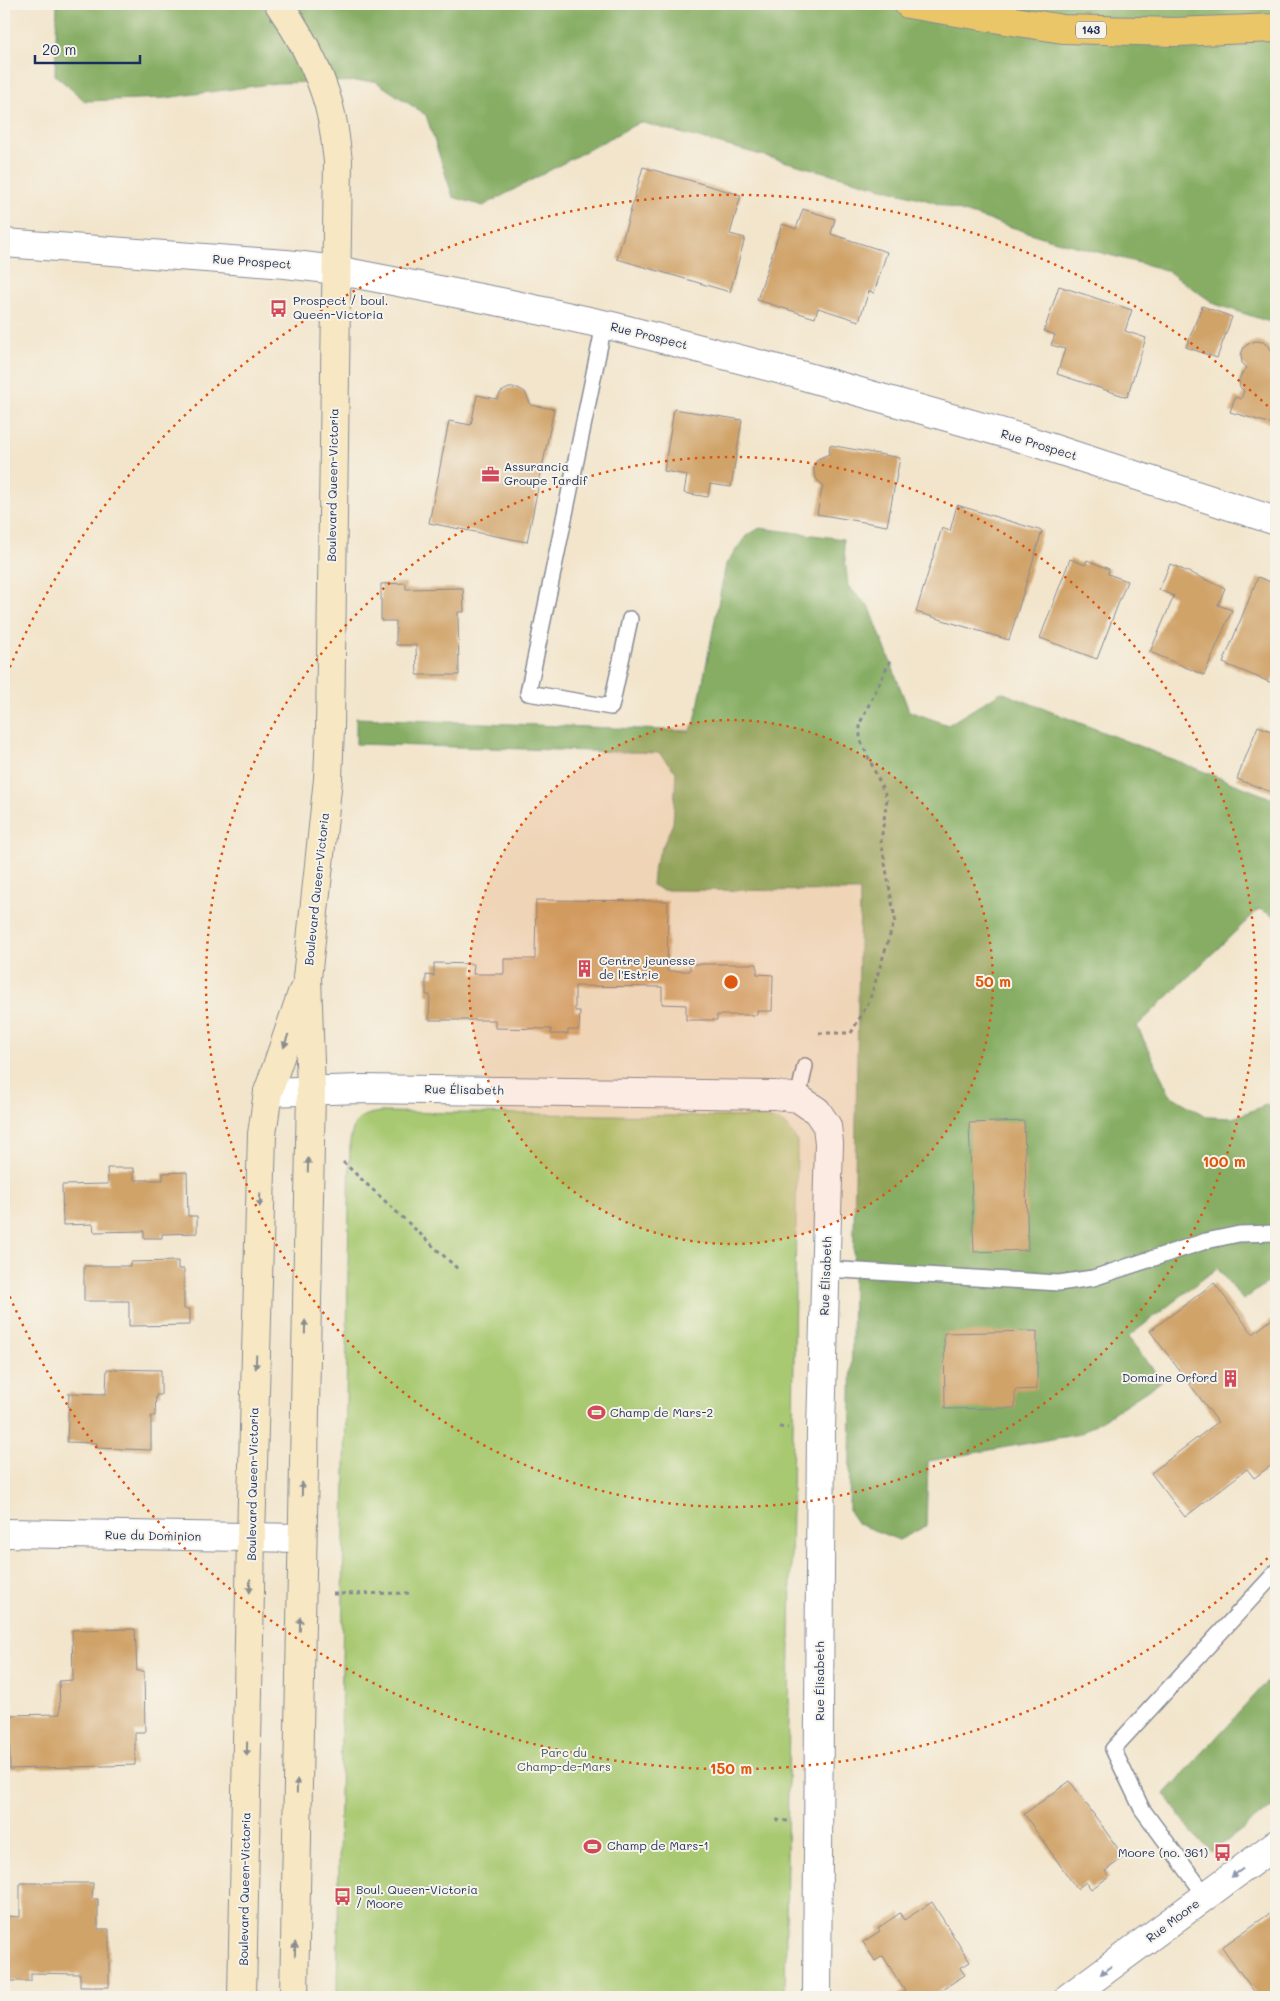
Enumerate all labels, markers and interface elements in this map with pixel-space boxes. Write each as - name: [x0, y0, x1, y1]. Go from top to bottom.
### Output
- road number: 143: [1076, 22, 1106, 38]
- scale bar: [35, 32, 140, 64]
- text: 20 m: [42, 39, 76, 59]
- street label: Rue Prospect: [212, 250, 292, 272]
- place label: Prospect / boul. Queen-Victoria: [293, 292, 388, 322]
- bus stop icon: Prospect / boul. Queen-Victoria: [269, 298, 289, 318]
- street label: Rue Prospect: [609, 318, 690, 352]
- street label: Boulevard Queen-Victoria: [323, 408, 341, 562]
- street label: Rue Prospect: [999, 425, 1079, 463]
- place label: Assurancia Groupe Tardif: [504, 458, 588, 488]
- office icon: Assurancia Groupe Tardif: [480, 464, 500, 484]
- street label: Boulevard Queen-Victoria: [300, 812, 332, 966]
- place label: Centre jeunesse de l'Estrie: [599, 952, 695, 982]
- building icon: Centre jeunesse de l'Estrie: [575, 958, 595, 978]
- text: 50 m: [975, 971, 1011, 991]
- centre of rings: [722, 973, 740, 991]
- one-way arrow: [282, 1033, 289, 1048]
- street label: Rue Élisabeth: [424, 1080, 504, 1098]
- text: 100 m: [1202, 1151, 1246, 1171]
- one-way arrow: [304, 1156, 312, 1172]
- one-way arrow: [256, 1192, 264, 1208]
- street label: Rue Élisabeth: [816, 1236, 834, 1316]
- one-way arrow: [301, 1319, 309, 1335]
- one-way arrow: [252, 1354, 260, 1370]
- building icon: Domaine Orford: [1221, 1368, 1241, 1388]
- place label: Domaine Orford: [1122, 1369, 1217, 1385]
- sports icon: Champ de Mars-2: [586, 1403, 606, 1423]
- place label: Champ de Mars-2: [610, 1404, 713, 1420]
- street label: Boulevard Queen-Victoria: [243, 1407, 261, 1561]
- one-way arrow: [298, 1481, 306, 1497]
- street label: Rue du Dominion: [105, 1526, 201, 1544]
- one-way arrow: [246, 1579, 254, 1595]
- one-way arrow: [296, 1615, 304, 1631]
- street label: Rue Élisabeth: [811, 1641, 827, 1721]
- one-way arrow: [243, 1741, 251, 1757]
- park label: Parc du Champ-de-Mars: [517, 1744, 611, 1774]
- text: 150 m: [710, 1758, 752, 1778]
- one-way arrow: [293, 1778, 301, 1794]
- street label: Boulevard Queen-Victoria: [235, 1812, 253, 1966]
- sports icon: Champ de Mars-1: [583, 1836, 603, 1856]
- place label: Champ de Mars-1: [607, 1837, 709, 1853]
- bus stop icon: Moore (no. 361): [1212, 1843, 1232, 1863]
- place label: Moore (no. 361): [1118, 1844, 1208, 1860]
- one-way arrow: [1230, 1868, 1244, 1878]
- place label: Boul. Queen-Victoria / Moore: [356, 1881, 478, 1911]
- bus stop icon: Boul. Queen-Victoria / Moore: [332, 1887, 352, 1907]
- street label: Rue Moore: [1143, 1895, 1202, 1945]
- one-way arrow: [291, 1940, 299, 1956]
- one-way arrow: [1100, 1964, 1113, 1975]

